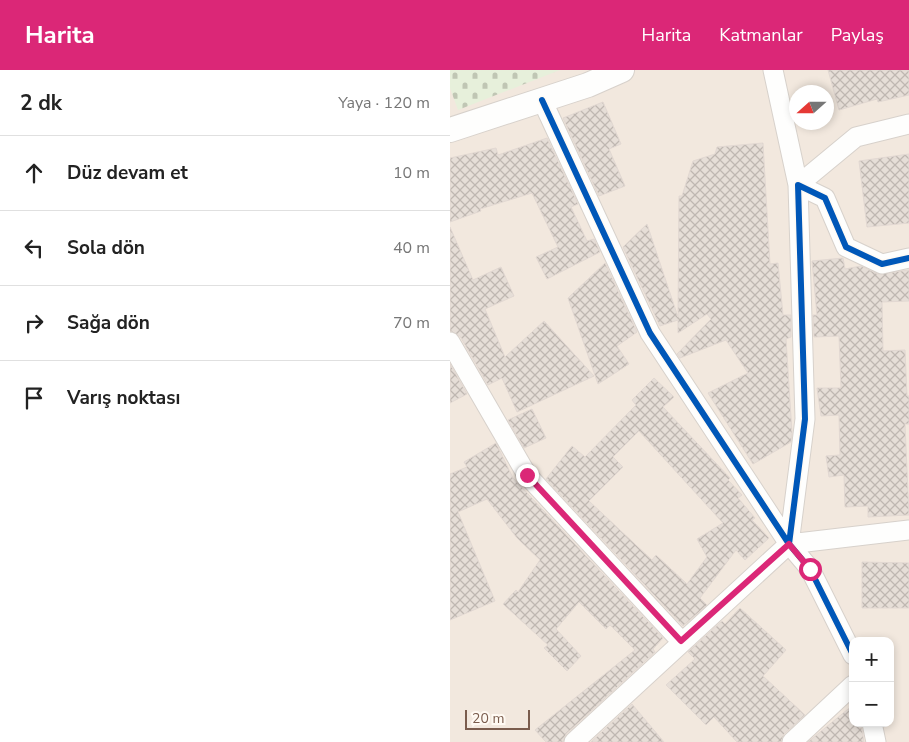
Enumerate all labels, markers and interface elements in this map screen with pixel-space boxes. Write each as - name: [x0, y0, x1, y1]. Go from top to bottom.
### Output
- text: Harita: [25, 19, 95, 51]
- text: Harita: [642, 23, 691, 47]
- text: Katmanlar: [719, 23, 803, 47]
- text: Paylaş: [831, 23, 884, 47]
- north arrow: [789, 85, 834, 130]
- text: 2 dk: [20, 89, 62, 117]
- text: Yaya · 120 m: [338, 92, 430, 114]
- icon: ahead: [20, 159, 48, 187]
- text: Düz devam et: [67, 160, 188, 186]
- text: 10 m: [393, 162, 430, 184]
- icon: left: [20, 234, 48, 262]
- text: Sola dön: [67, 235, 145, 261]
- text: 40 m: [393, 237, 430, 259]
- icon: right: [20, 309, 48, 337]
- text: Sağa dön: [67, 310, 150, 336]
- text: 70 m: [393, 312, 430, 334]
- icon: arrive: [20, 384, 48, 412]
- text: Varış noktası: [67, 385, 180, 411]
- route end: [516, 464, 539, 487]
- route start: [799, 558, 822, 581]
- map controls: [849, 637, 894, 727]
- button: +: [849, 637, 894, 682]
- button: −: [849, 682, 894, 727]
- scale bar: [465, 707, 530, 730]
- text: 20 m: [472, 709, 504, 728]

